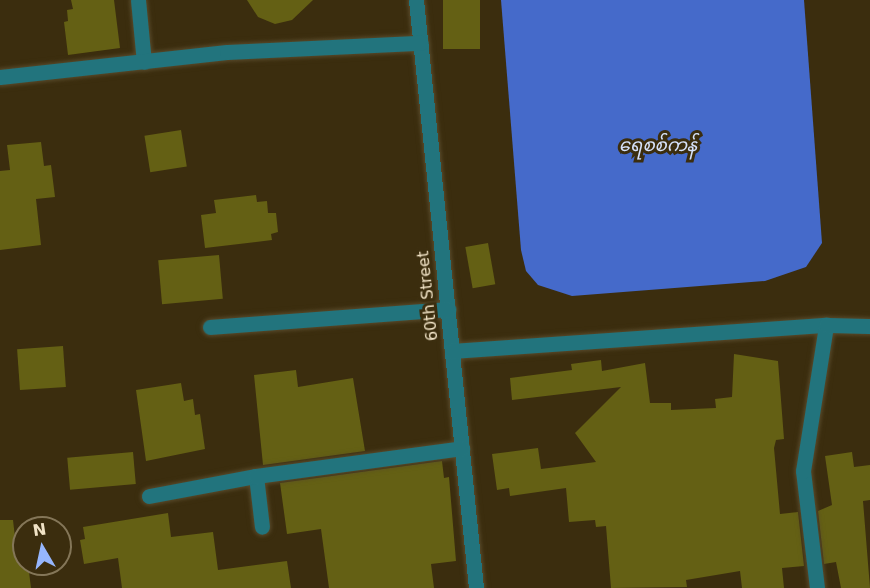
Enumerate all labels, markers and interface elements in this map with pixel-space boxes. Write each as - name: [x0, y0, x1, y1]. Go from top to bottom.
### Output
- water label: ရေစစ်ကန်: [619, 134, 697, 156]
- street label: 60th Street: [414, 250, 442, 342]
- north arrow: [12, 516, 72, 576]
- text: N: [31, 519, 48, 540]

